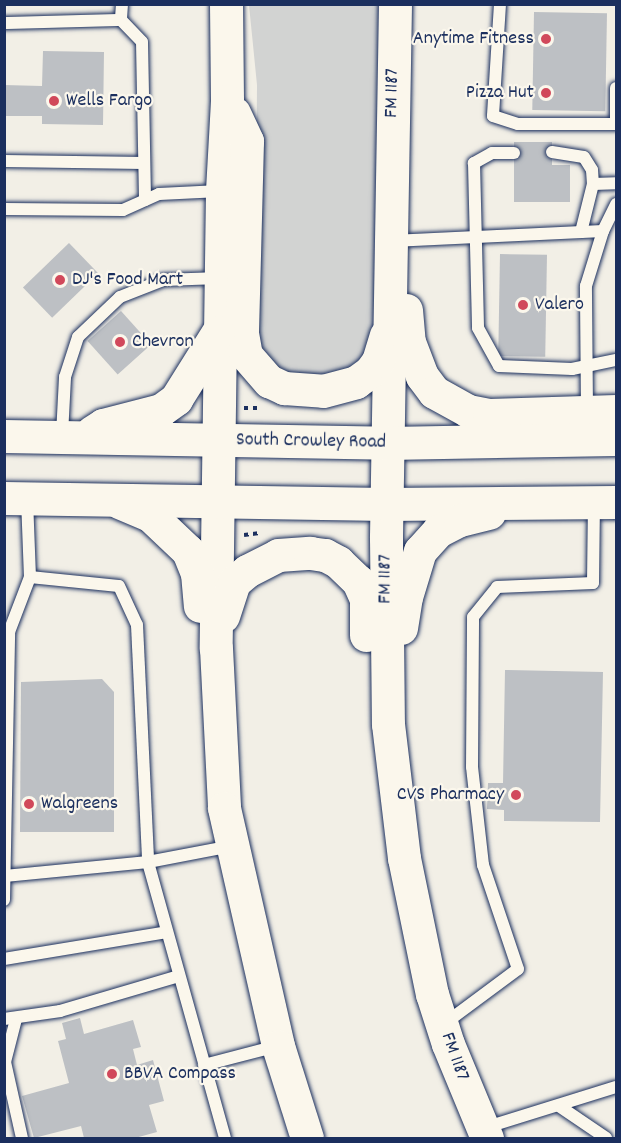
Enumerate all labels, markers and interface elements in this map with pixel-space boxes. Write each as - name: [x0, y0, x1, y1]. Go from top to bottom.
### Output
- place label: Anytime Fitness: [413, 27, 534, 51]
- marker: Anytime Fitness: [539, 32, 553, 46]
- street label: FM 1187: [381, 68, 405, 118]
- place label: Pizza Hut: [466, 81, 534, 105]
- marker: Pizza Hut: [539, 86, 553, 100]
- place label: Wells Fargo: [66, 89, 152, 113]
- marker: Wells Fargo: [47, 94, 61, 108]
- place label: DJ's Food Mart: [72, 268, 183, 292]
- marker: DJ's Food Mart: [53, 273, 67, 287]
- place label: Valero: [535, 293, 584, 317]
- marker: Valero: [516, 298, 530, 312]
- place label: Chevron: [132, 330, 194, 354]
- marker: Chevron: [113, 335, 127, 349]
- street label: South Crowley Road: [236, 429, 386, 455]
- street label: FM 1187: [374, 554, 398, 604]
- place label: CVS Pharmacy: [397, 783, 504, 807]
- marker: CVS Pharmacy: [509, 788, 523, 802]
- place label: Walgreens: [41, 792, 118, 816]
- marker: Walgreens: [22, 797, 36, 811]
- street label: FM 1187: [434, 1030, 474, 1084]
- place label: BBVA Compass: [124, 1062, 236, 1086]
- marker: BBVA Compass: [105, 1067, 119, 1081]

